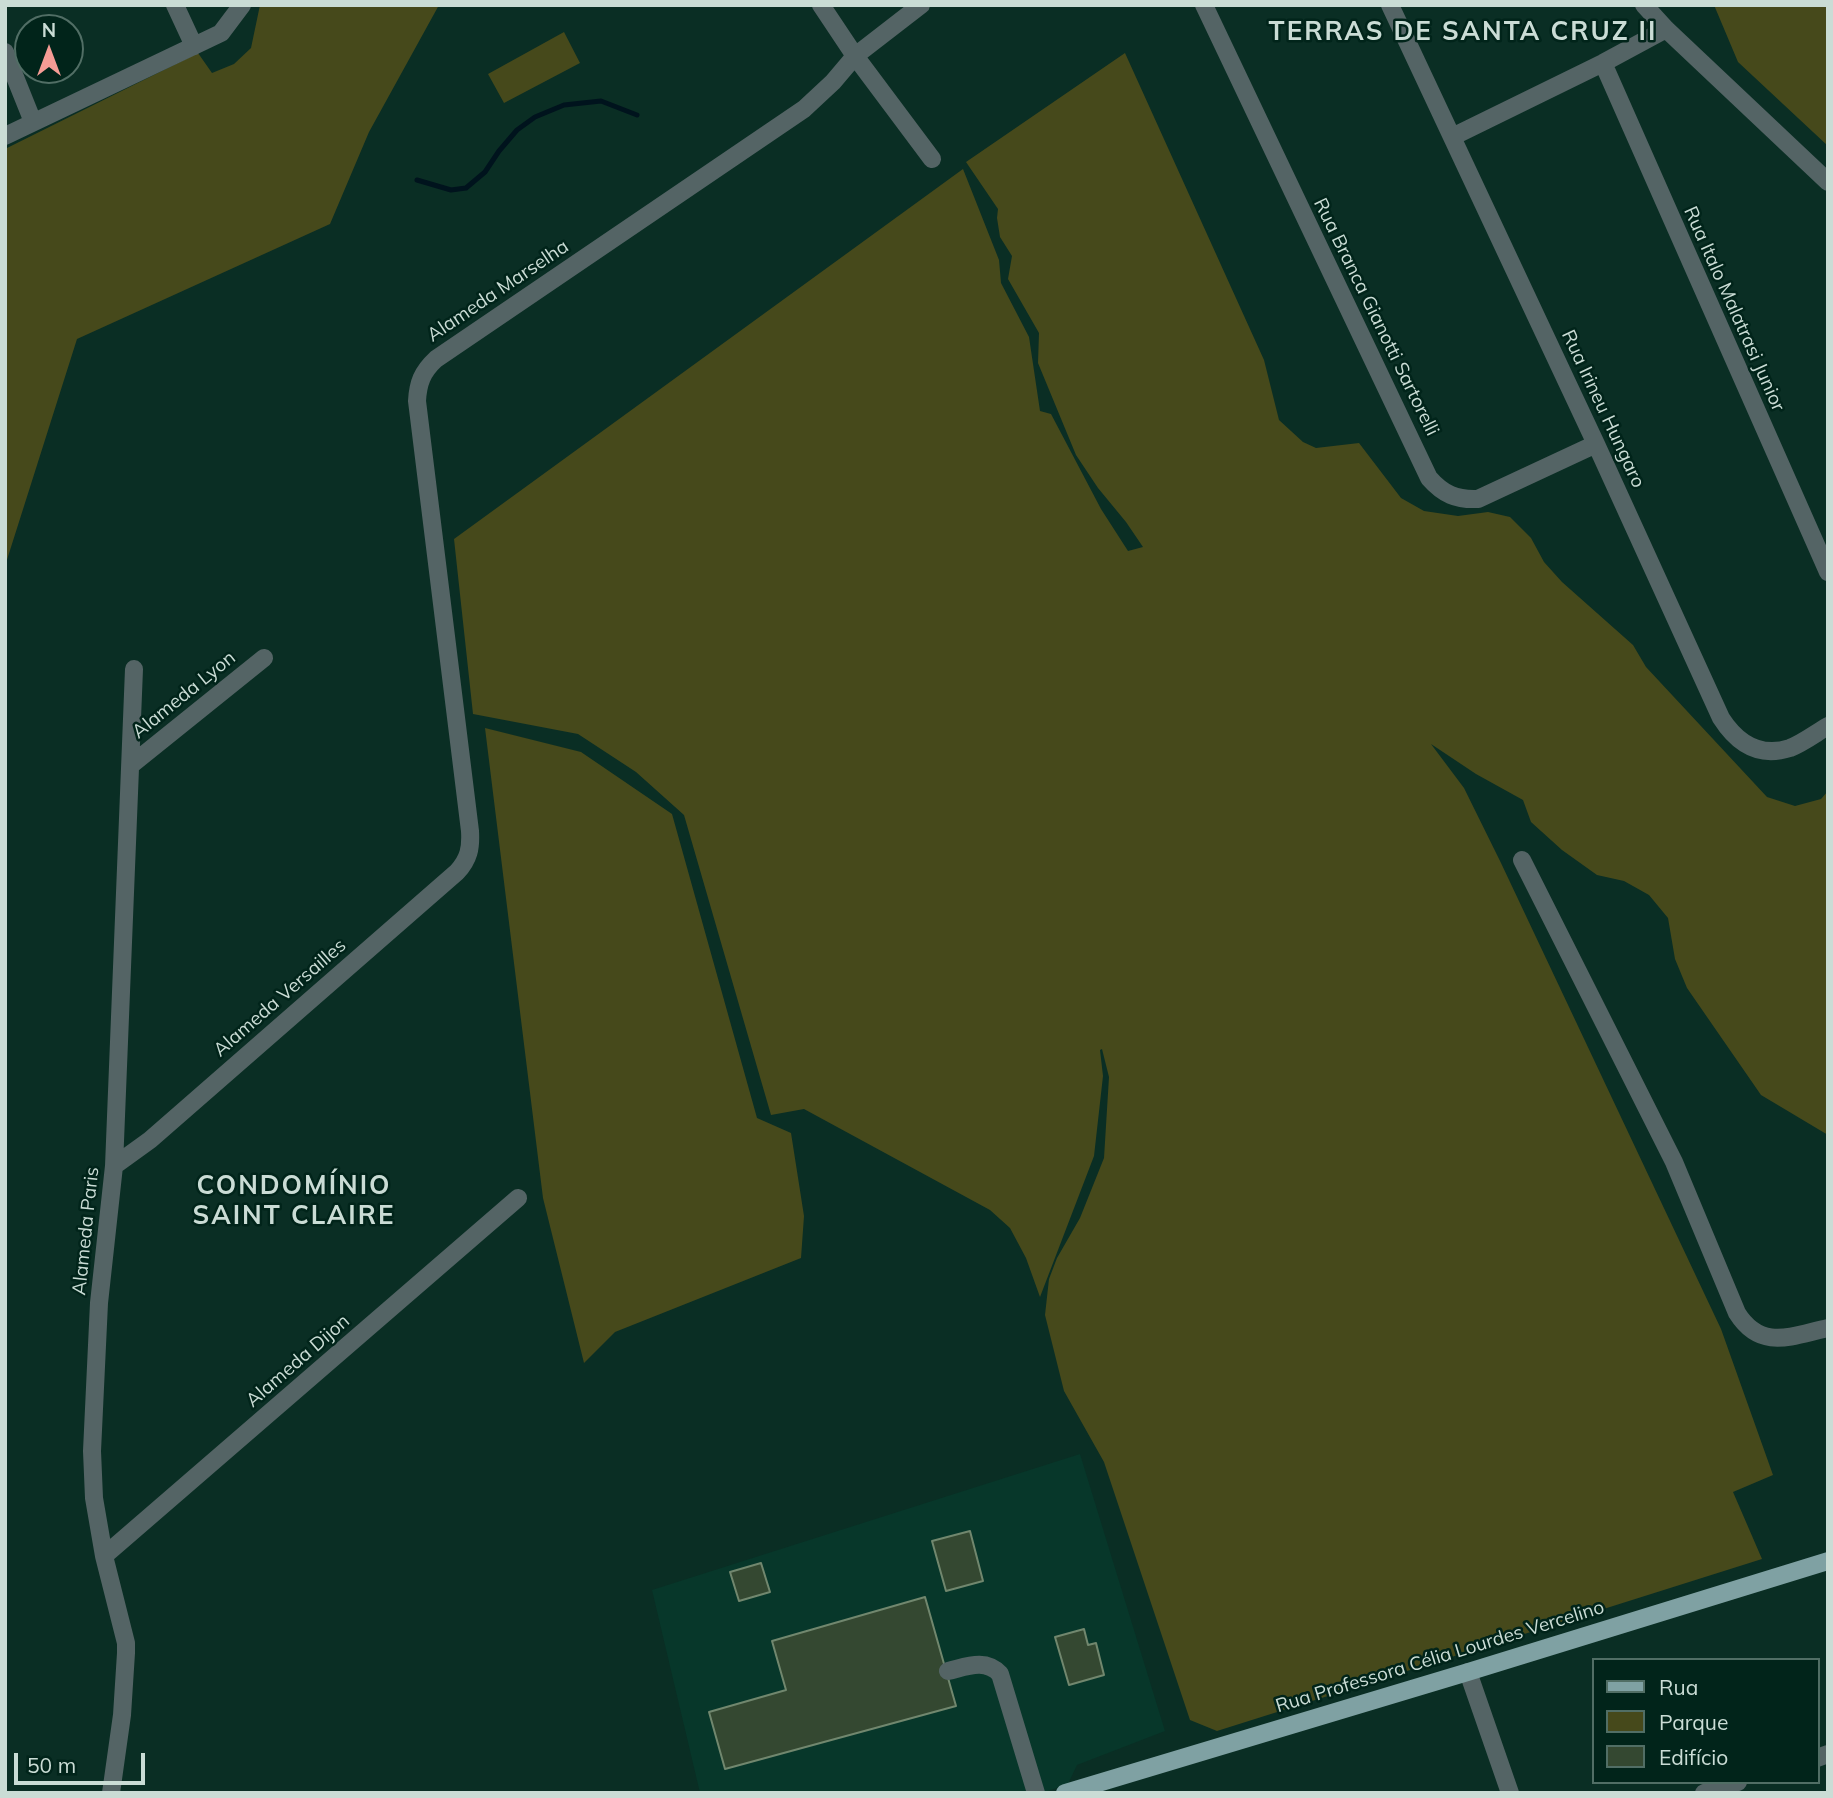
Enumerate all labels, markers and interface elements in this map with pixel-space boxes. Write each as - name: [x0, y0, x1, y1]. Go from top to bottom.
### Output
- north arrow: [14, 14, 84, 84]
- district label: TERRAS DE SANTA CRUZ II: [1271, 16, 1655, 48]
- text: N: [42, 18, 56, 42]
- street label: Rua Branca Gianotti Sartorelli: [1308, 195, 1444, 439]
- street label: Rua Italo Malatrasi Junior: [1678, 203, 1790, 415]
- street label: Alameda Marselha: [423, 235, 573, 347]
- street label: Rua Irineu Hungaro: [1556, 327, 1650, 491]
- street label: Alameda Lyon: [128, 646, 240, 744]
- street label: Alameda Versailles: [209, 934, 351, 1062]
- street label: Alameda Paris: [68, 1166, 104, 1296]
- district label: CONDOMÍNIO SAINT CLAIRE: [194, 1170, 394, 1232]
- street label: Alameda Dijon: [242, 1310, 354, 1412]
- street label: Rua Professora Célia Lourdes Vercelino: [1273, 1596, 1607, 1718]
- legend: [1591, 1658, 1819, 1784]
- text: Rua: [1659, 1674, 1698, 1700]
- text: Parque: [1659, 1709, 1728, 1735]
- scale bar: [18, 1738, 149, 1782]
- text: Edifício: [1659, 1744, 1728, 1770]
- text: 50 m: [27, 1752, 76, 1778]

